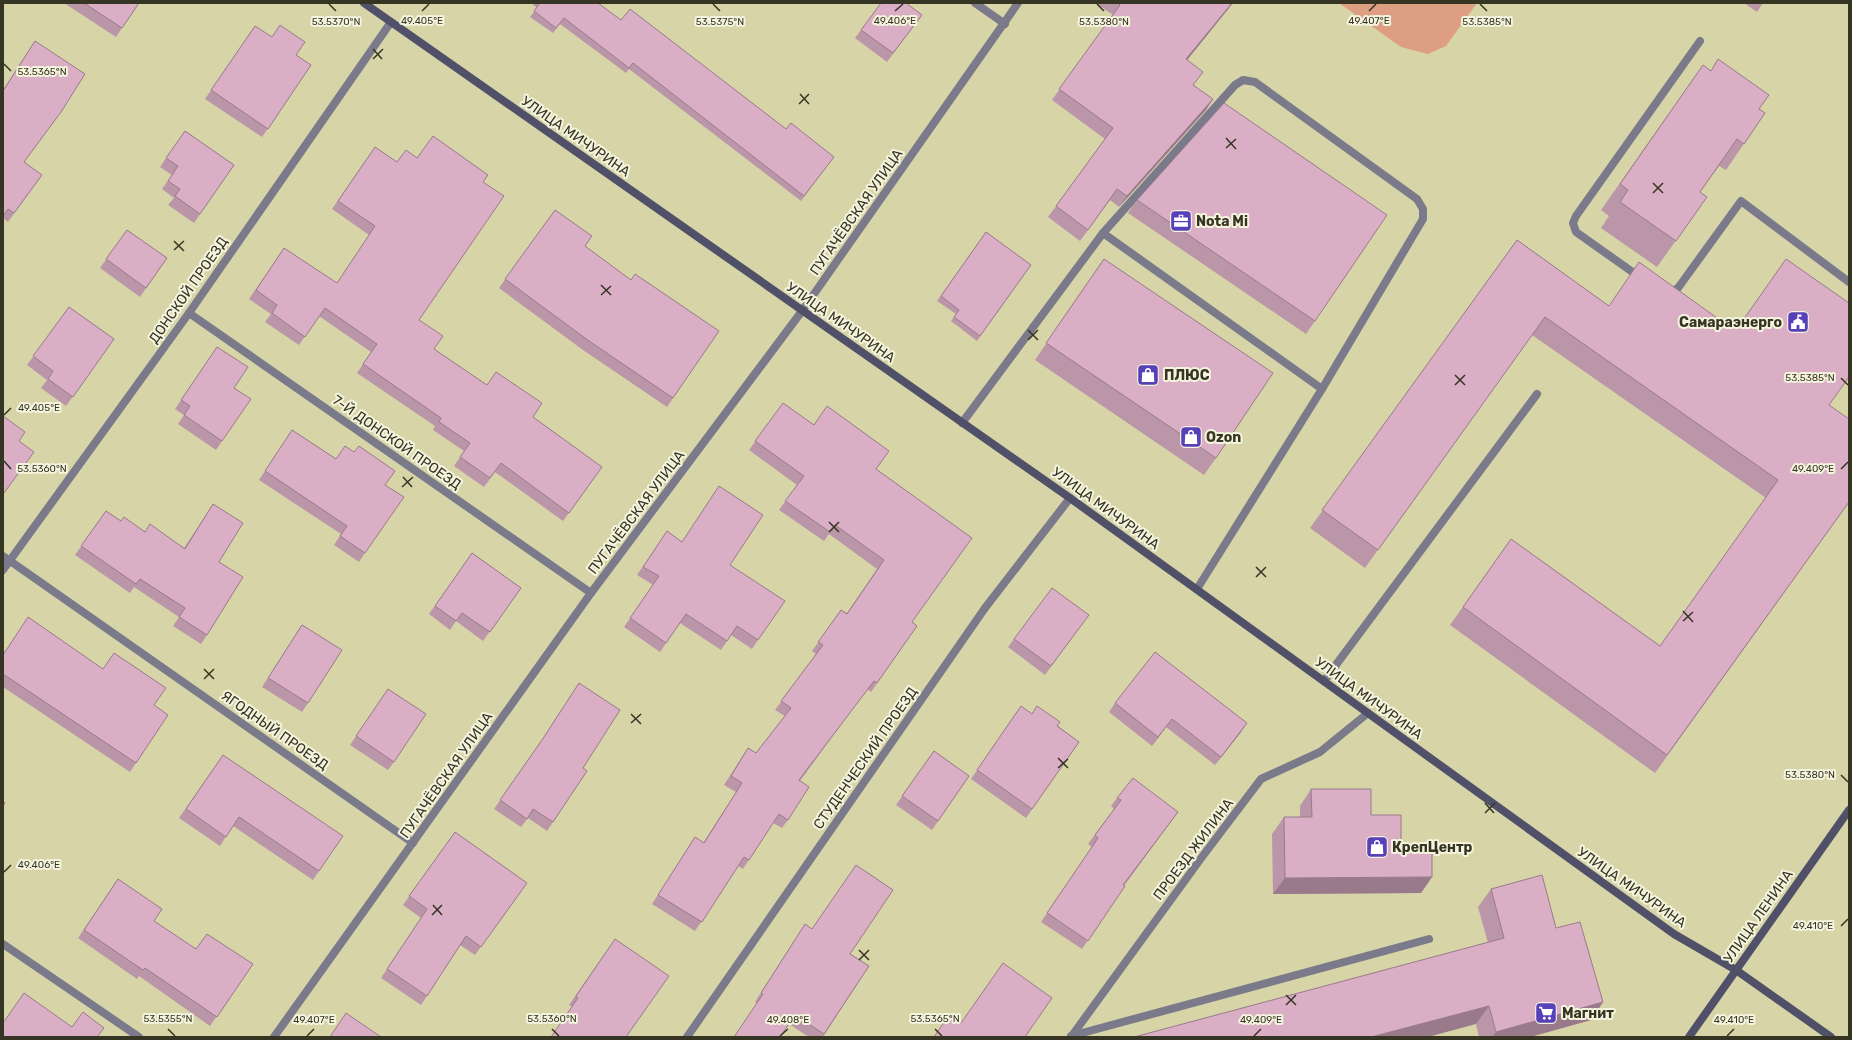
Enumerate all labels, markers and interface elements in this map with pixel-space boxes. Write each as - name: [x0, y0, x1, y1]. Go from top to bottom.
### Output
- text: 49.405°E: [401, 15, 443, 27]
- text: 49.406°E: [874, 15, 916, 27]
- text: 49.407°E: [1348, 15, 1390, 27]
- text: 53.5370°N: [312, 16, 360, 28]
- text: 53.5375°N: [696, 16, 744, 28]
- text: 53.5380°N: [1079, 16, 1129, 28]
- text: 53.5385°N: [1462, 16, 1512, 28]
- text: 53.5365°N: [17, 66, 67, 78]
- street label: УЛИЦА МИЧУРИНА: [518, 93, 634, 181]
- street label: ПУГАЧЁВСКАЯ УЛИЦА: [806, 145, 907, 279]
- office icon: Nota Mi: [1168, 208, 1194, 234]
- place label: Nota Mi: [1196, 213, 1248, 230]
- street label: ДОНСКОЙ ПРОЕЗД: [144, 233, 232, 347]
- street label: УЛИЦА МИЧУРИНА: [783, 279, 899, 367]
- public building icon: Самараэнерго: [1785, 309, 1811, 335]
- place label: Самараэнерго: [1679, 314, 1782, 331]
- shop icon: ПЛЮС: [1135, 362, 1161, 388]
- place label: ПЛЮС: [1164, 367, 1210, 384]
- text: 53.5385°N: [1785, 372, 1835, 384]
- street label: 7-Й ДОНСКОЙ ПРОЕЗД: [329, 391, 465, 493]
- text: 49.405°E: [18, 402, 60, 414]
- shop icon: Ozon: [1178, 424, 1204, 450]
- place label: Ozon: [1206, 429, 1241, 446]
- street label: ПУГАЧЁВСКАЯ УЛИЦА: [584, 446, 689, 577]
- text: 53.5360°N: [17, 463, 67, 475]
- text: 49.409°E: [1792, 463, 1834, 475]
- street label: УЛИЦА МИЧУРИНА: [1049, 464, 1163, 554]
- street label: УЛИЦА МИЧУРИНА: [1312, 654, 1426, 744]
- street label: СТУДЕНЧЕСКИЙ ПРОЕЗД: [809, 683, 921, 833]
- street label: ЯГОДНЫЙ ПРОЕЗД: [218, 686, 332, 774]
- street label: ПУГАЧЁВСКАЯ УЛИЦА: [396, 708, 497, 842]
- text: 53.5380°N: [1785, 769, 1835, 781]
- street label: ПРОЕЗД ЖИЛИНА: [1150, 795, 1238, 903]
- shop icon: КрепЦентр: [1364, 834, 1390, 860]
- place label: КрепЦентр: [1392, 839, 1473, 856]
- street label: УЛИЦА МИЧУРИНА: [1574, 844, 1690, 932]
- text: 49.406°E: [18, 859, 60, 871]
- street label: УЛИЦА ЛЕНИНА: [1720, 866, 1797, 966]
- text: 49.410°E: [1793, 920, 1833, 932]
- supermarket icon: Магнит: [1533, 1000, 1559, 1026]
- place label: Магнит: [1562, 1005, 1614, 1022]
- text: 53.5355°N: [143, 1013, 193, 1025]
- text: 53.5360°N: [527, 1013, 577, 1025]
- text: 53.5365°N: [910, 1013, 960, 1025]
- text: 49.407°E: [293, 1014, 335, 1026]
- text: 49.408°E: [767, 1014, 809, 1026]
- text: 49.409°E: [1240, 1014, 1282, 1026]
- text: 49.410°E: [1714, 1014, 1754, 1026]

